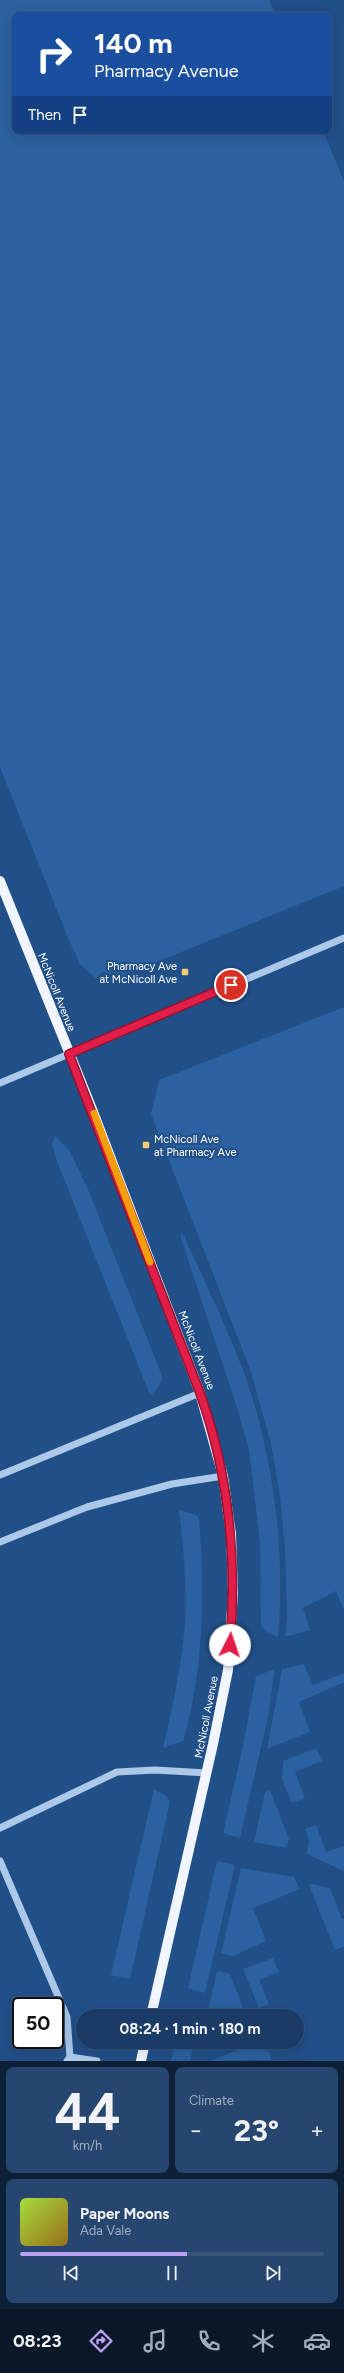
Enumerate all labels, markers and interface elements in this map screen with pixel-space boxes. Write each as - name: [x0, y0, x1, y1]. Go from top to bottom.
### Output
- text: 140 m: [94, 26, 173, 60]
- icon: right: [28, 28, 80, 80]
- text: Pharmacy Avenue: [94, 60, 239, 82]
- icon: arrive: [69, 104, 91, 126]
- text: Then: [28, 106, 61, 124]
- street label: McNicoll Avenue: [35, 951, 78, 1033]
- place label: Pharmacy Ave at McNicoll Ave: [99, 960, 177, 986]
- marker: Pharmacy Ave at McNicoll Ave: [180, 967, 190, 977]
- pin: [214, 968, 248, 1002]
- icon: arrive: [220, 974, 242, 996]
- place label: McNicoll Ave at Pharmacy Ave: [154, 1133, 237, 1159]
- marker: McNicoll Ave at Pharmacy Ave: [141, 1140, 151, 1150]
- street label: McNicoll Avenue: [176, 1309, 218, 1391]
- position arrow: [209, 1624, 251, 1666]
- street label: McNicoll Avenue: [192, 1675, 221, 1759]
- speed limit sign: 50: [12, 1997, 64, 2049]
- text: 08:24 · 1 min · 180 m: [120, 2020, 261, 2038]
- text: 44: [55, 2081, 120, 2143]
- text: Climate: [189, 2093, 234, 2108]
- text: 23°: [234, 2112, 279, 2149]
- text: −: [189, 2117, 203, 2144]
- text: +: [310, 2117, 324, 2144]
- text: km/h: [73, 2138, 102, 2153]
- text: Paper Moons: [80, 2205, 169, 2223]
- text: Ada Vale: [80, 2223, 131, 2238]
- icon: previous: [60, 2262, 82, 2284]
- icon: pause: [161, 2262, 183, 2284]
- icon: next: [262, 2262, 284, 2284]
- icon: directions: [87, 2327, 115, 2355]
- icon: music: [141, 2327, 169, 2355]
- icon: phone: [195, 2327, 223, 2355]
- icon: climate: [249, 2327, 277, 2355]
- icon: car: [303, 2327, 331, 2355]
- text: 08:23: [13, 2330, 61, 2352]

